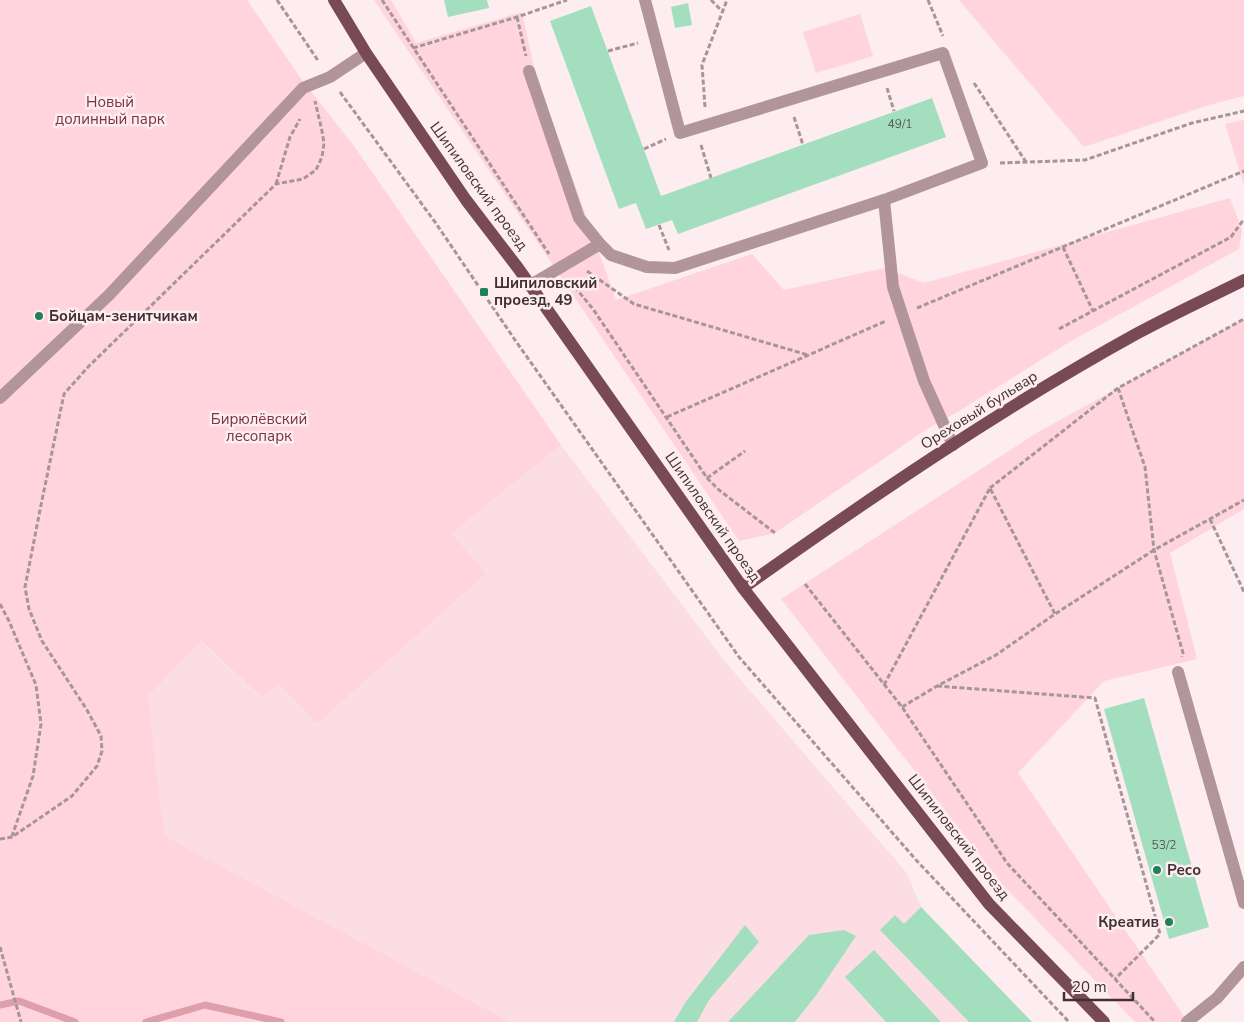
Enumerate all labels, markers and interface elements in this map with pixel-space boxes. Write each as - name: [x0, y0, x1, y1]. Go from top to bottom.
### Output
- park label: Новый долинный парк: [55, 92, 165, 129]
- house number: 49/1: [888, 116, 913, 132]
- street label: Шипиловский проезд: [425, 118, 533, 254]
- place label: Шипиловский проезд, 49: [494, 273, 597, 310]
- marker: Шипиловский проезд, 49: [478, 286, 490, 298]
- place label: Бойцам-зенитчикам: [49, 306, 198, 326]
- marker: Бойцам-зенитчикам: [33, 310, 45, 322]
- street label: Ореховый бульвар: [917, 366, 1041, 454]
- park label: Бирюлёвский лесопарк: [211, 409, 307, 446]
- street label: Шипиловский проезд: [660, 448, 766, 586]
- street label: Шипиловский проезд: [904, 770, 1015, 904]
- house number: 53/2: [1152, 837, 1177, 853]
- place label: Ресо: [1167, 860, 1201, 880]
- marker: Ресо: [1151, 864, 1163, 876]
- place label: Креатив: [1098, 912, 1159, 932]
- marker: Креатив: [1163, 916, 1175, 928]
- scale bar: [1064, 970, 1133, 1002]
- text: 20 m: [1072, 977, 1107, 997]

